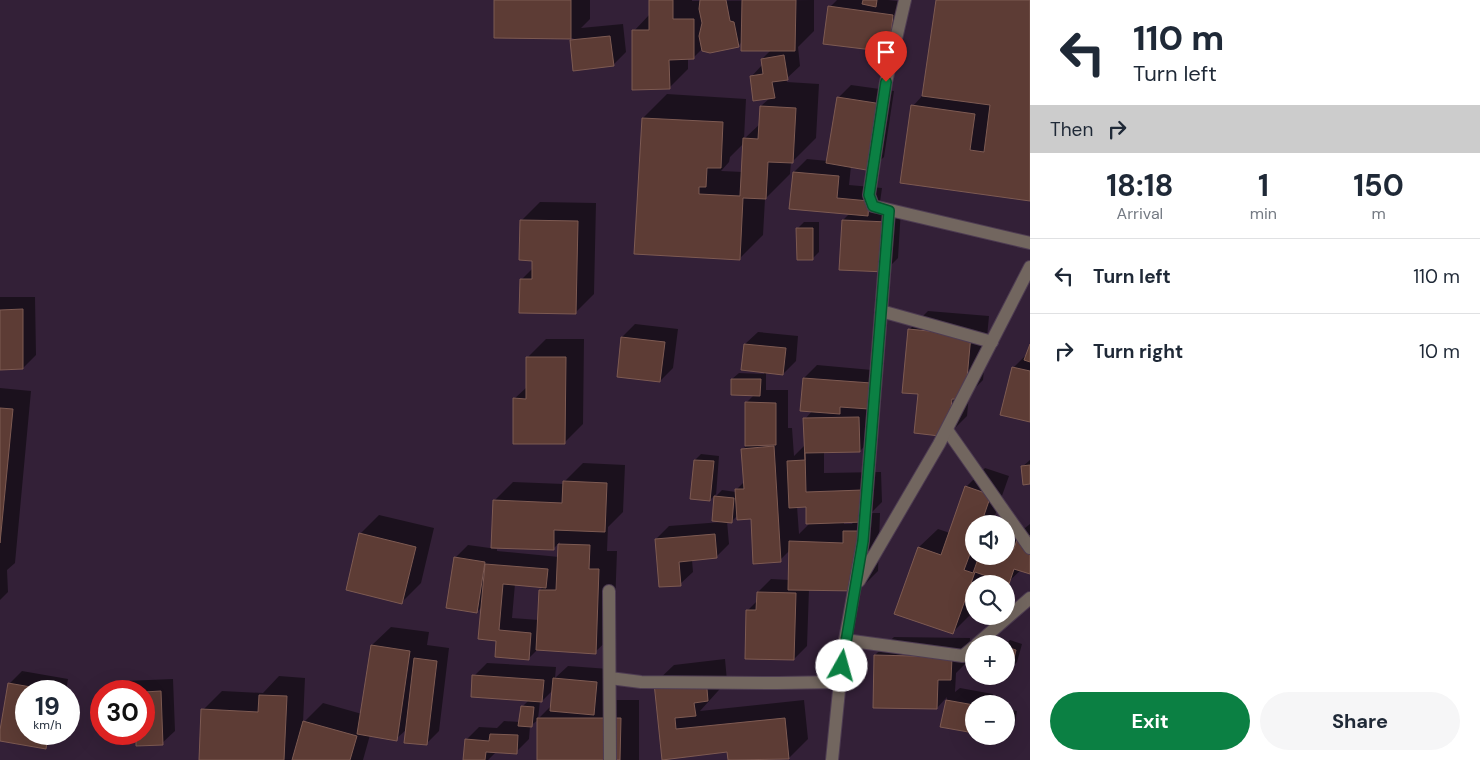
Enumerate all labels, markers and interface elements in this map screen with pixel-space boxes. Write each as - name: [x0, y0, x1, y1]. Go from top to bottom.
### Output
- text: 110 m: [1133, 15, 1224, 61]
- icon: left: [1050, 20, 1115, 85]
- pin: [865, 31, 907, 82]
- icon: arrive: [872, 38, 900, 66]
- text: Turn left: [1133, 59, 1217, 88]
- icon: right: [1103, 115, 1131, 143]
- text: Then: [1050, 117, 1093, 142]
- text: 18:18: [1106, 166, 1174, 205]
- text: 1: [1258, 166, 1269, 205]
- text: 150: [1353, 166, 1404, 205]
- text: Arrival: [1117, 203, 1163, 224]
- text: min: [1250, 203, 1277, 224]
- text: m: [1371, 203, 1386, 224]
- icon: left: [1050, 262, 1078, 290]
- text: Turn left: [1093, 264, 1171, 289]
- text: 110 m: [1413, 264, 1460, 289]
- icon: right: [1050, 337, 1078, 365]
- text: Turn right: [1093, 339, 1183, 364]
- text: 10 m: [1419, 339, 1460, 364]
- map controls: [965, 515, 1015, 745]
- button: sound: [965, 515, 1015, 565]
- button: search: [965, 575, 1015, 625]
- button: +: [965, 635, 1015, 685]
- position arrow: [815, 639, 867, 691]
- speed limit sign: 30: [90, 680, 155, 745]
- text: 19: [35, 690, 60, 723]
- button: Exit: [1050, 692, 1250, 750]
- button: Share: [1260, 692, 1460, 750]
- button: −: [965, 695, 1015, 745]
- text: km/h: [33, 717, 62, 733]

